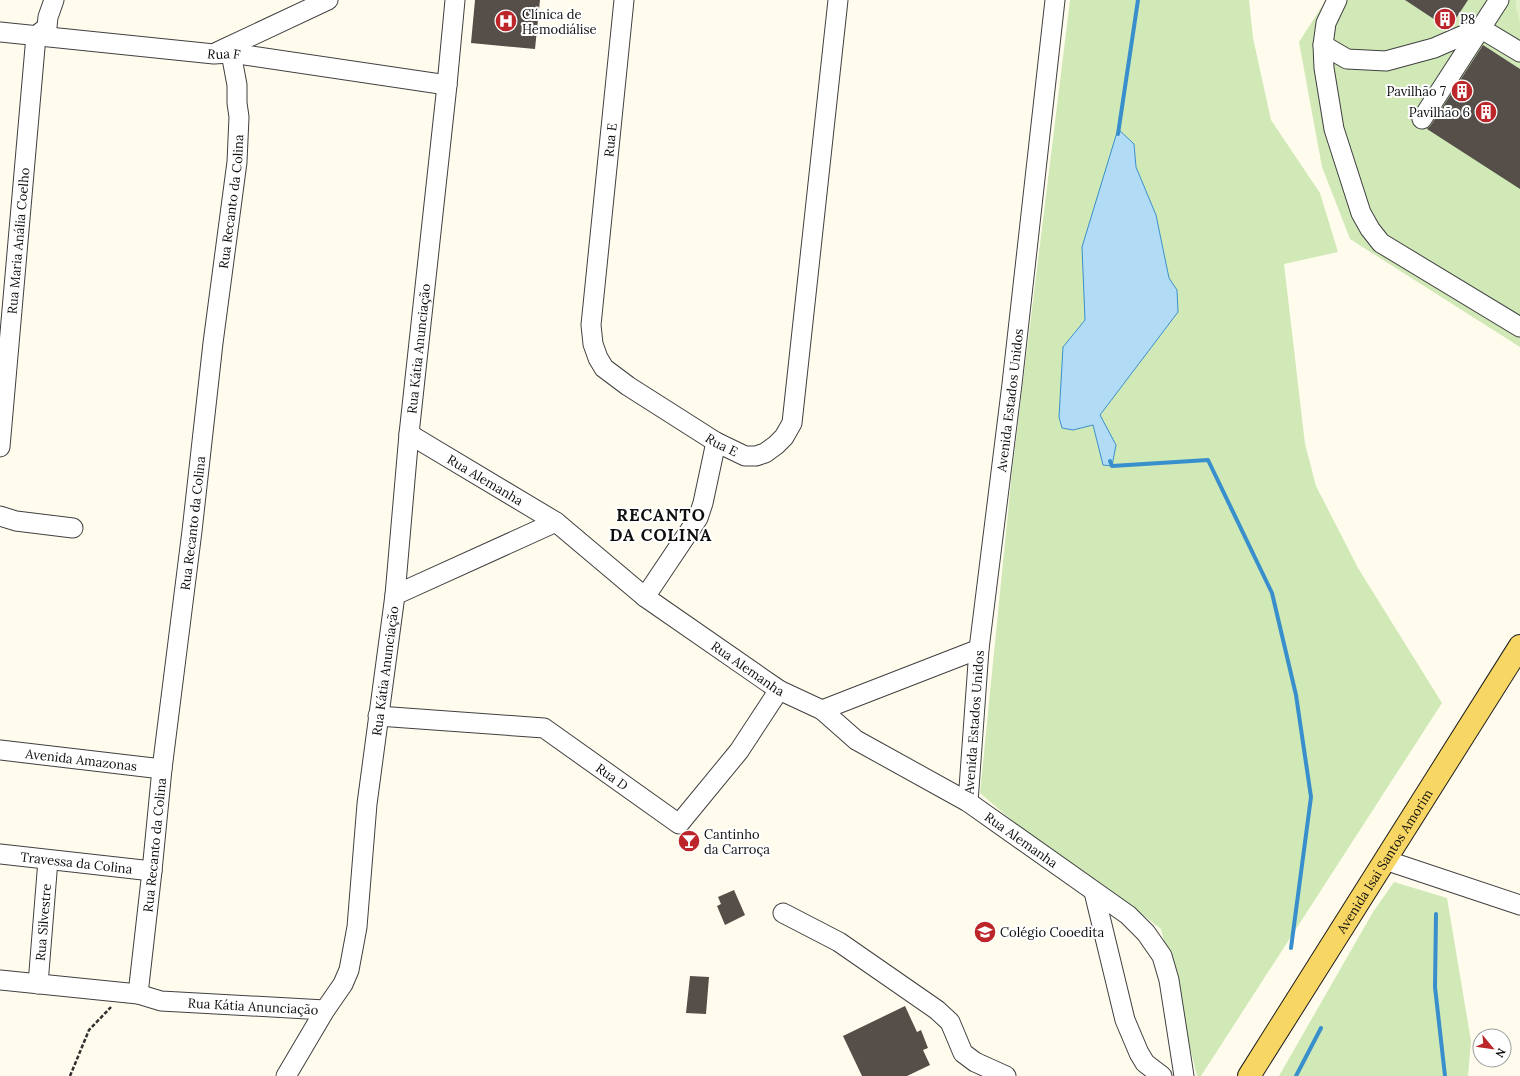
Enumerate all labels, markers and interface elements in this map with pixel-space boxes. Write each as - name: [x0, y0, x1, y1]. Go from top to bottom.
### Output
- place label: Clínica de Hemodiálise: [522, 6, 597, 38]
- building icon: P8: [1432, 6, 1458, 32]
- hospital icon: Clínica de Hemodiálise: [493, 8, 519, 34]
- place label: P8: [1460, 11, 1475, 28]
- street label: Rua F: [206, 45, 242, 63]
- building icon: Pavilhão 7: [1449, 78, 1475, 104]
- place label: Pavilhão 7: [1386, 83, 1446, 100]
- building icon: Pavilhão 6: [1473, 99, 1499, 125]
- place label: Pavilhão 6: [1409, 104, 1470, 121]
- street label: Rua E: [600, 122, 621, 158]
- street label: Rua Recanto da Colina: [215, 134, 247, 270]
- street label: Rua Maria Anália Coelho: [4, 166, 33, 315]
- street label: Rua Kátia Anunciação: [403, 282, 434, 415]
- street label: Avenida Estados Unidos: [993, 328, 1027, 474]
- street label: Rua E: [702, 430, 741, 460]
- street label: Rua Alemanha: [444, 451, 526, 510]
- street label: Rua Recanto da Colina: [177, 455, 209, 591]
- district label: RECANTO DA COLINA: [610, 504, 712, 546]
- street label: Rua Kátia Anunciação: [368, 605, 402, 737]
- street label: Rua Alemanha: [708, 637, 787, 700]
- street label: Avenida Estados Unidos: [961, 650, 988, 796]
- street label: Avenida Amazonas: [24, 745, 138, 775]
- street label: Rua D: [592, 760, 632, 794]
- street label: Rua Recanto da Colina: [139, 777, 170, 913]
- street label: Avenida Isai Santos Amorim: [1333, 786, 1437, 938]
- street label: Rua Alemanha: [981, 809, 1061, 872]
- place label: Cantinho da Carroça: [704, 826, 770, 858]
- bar icon: Cantinho da Carroça: [676, 828, 702, 854]
- street label: Travessa da Colina: [20, 848, 134, 878]
- street label: Rua Silvestre: [32, 883, 55, 962]
- school or university icon: Colégio Cooedita: [972, 919, 998, 945]
- place label: Colégio Cooedita: [1000, 924, 1104, 941]
- street label: Rua Kátia Anunciação: [187, 994, 319, 1019]
- north arrow: [1472, 1028, 1512, 1068]
- text: N: [1492, 1046, 1509, 1060]

